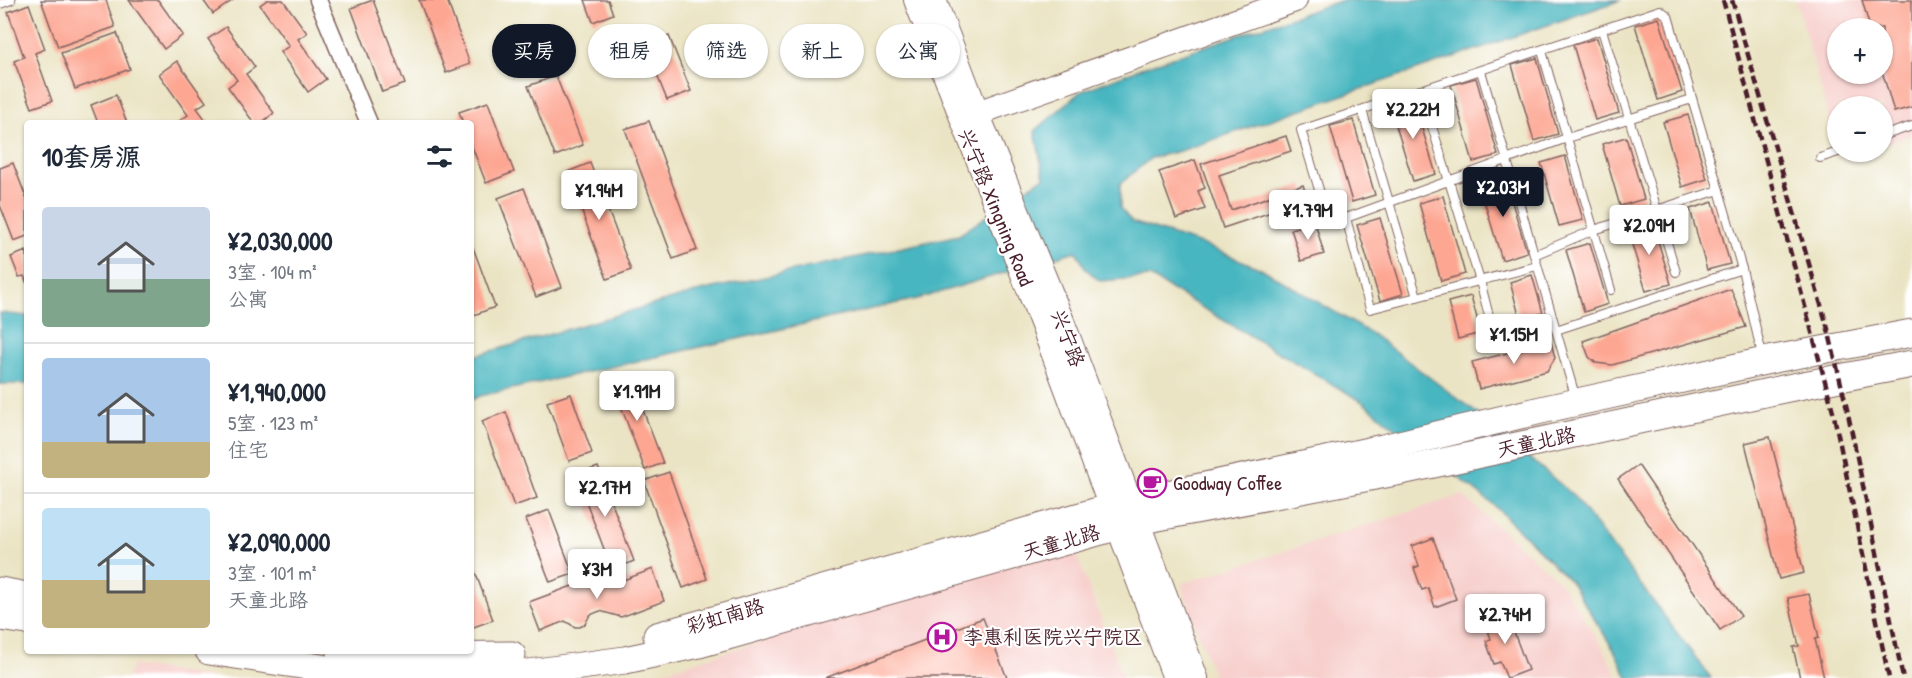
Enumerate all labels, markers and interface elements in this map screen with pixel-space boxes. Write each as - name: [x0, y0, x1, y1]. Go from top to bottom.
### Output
- map controls: [1827, 18, 1893, 162]
- button: +: [1827, 18, 1893, 84]
- chip: 买房: [492, 24, 576, 78]
- chip: 租房: [588, 24, 672, 78]
- chip: 筛选: [684, 24, 768, 78]
- chip: 新上: [780, 24, 864, 78]
- chip: 公寓: [876, 24, 960, 78]
- pin: ¥2.22M: [1364, 89, 1462, 140]
- text: ¥2.22M: [1386, 95, 1440, 122]
- button: −: [1827, 96, 1893, 162]
- street label: 兴宁路 Xingning Road: [953, 124, 1040, 290]
- text: 10套房源: [42, 139, 141, 174]
- icon: filters: [423, 140, 456, 173]
- pin: ¥2.03M: [1454, 167, 1552, 218]
- pin: ¥1.94M: [550, 170, 648, 221]
- text: ¥2.03M: [1477, 173, 1529, 200]
- text: ¥1.94M: [575, 176, 623, 203]
- pin: ¥1.79M: [1259, 190, 1357, 241]
- text: ¥1.79M: [1283, 196, 1333, 223]
- pin: ¥2.09M: [1600, 205, 1698, 256]
- text: ¥2.09M: [1623, 211, 1675, 238]
- text: ¥2,030,000: [228, 223, 333, 258]
- icon: home: [90, 231, 162, 303]
- text: 3室 · 104 m²: [228, 258, 317, 285]
- text: 公寓: [228, 285, 268, 312]
- street label: 兴宁路: [1045, 305, 1092, 372]
- pin: ¥1.15M: [1465, 314, 1563, 365]
- text: ¥1.15M: [1490, 320, 1538, 347]
- pin: ¥1.91M: [588, 371, 686, 422]
- text: ¥1,940,000: [228, 374, 326, 409]
- text: ¥1.91M: [613, 377, 661, 404]
- icon: home: [90, 382, 162, 454]
- text: 5室 · 123 m²: [228, 409, 318, 436]
- street label: 天童北路: [1494, 420, 1579, 463]
- text: 住宅: [228, 436, 268, 463]
- pin: ¥2.17M: [556, 467, 654, 518]
- cafe icon: Goodway Coffee: [1136, 467, 1168, 499]
- place label: Goodway Coffee: [1173, 469, 1282, 496]
- text: ¥2.17M: [579, 473, 631, 500]
- street label: 天童北路: [1019, 517, 1104, 566]
- text: ¥2,090,000: [228, 524, 331, 559]
- icon: home: [90, 532, 162, 604]
- pin: ¥3M: [568, 549, 626, 600]
- text: ¥3M: [582, 555, 612, 582]
- text: 3室 · 101 m²: [228, 559, 316, 586]
- text: 天童北路: [228, 586, 308, 613]
- street label: 彩虹南路: [683, 591, 768, 640]
- pin: ¥2.74M: [1456, 594, 1554, 645]
- text: ¥2.74M: [1479, 600, 1531, 627]
- hospital icon: 李惠利医院兴宁院区: [926, 621, 958, 653]
- place label: 李惠利医院兴宁院区: [963, 623, 1143, 650]

